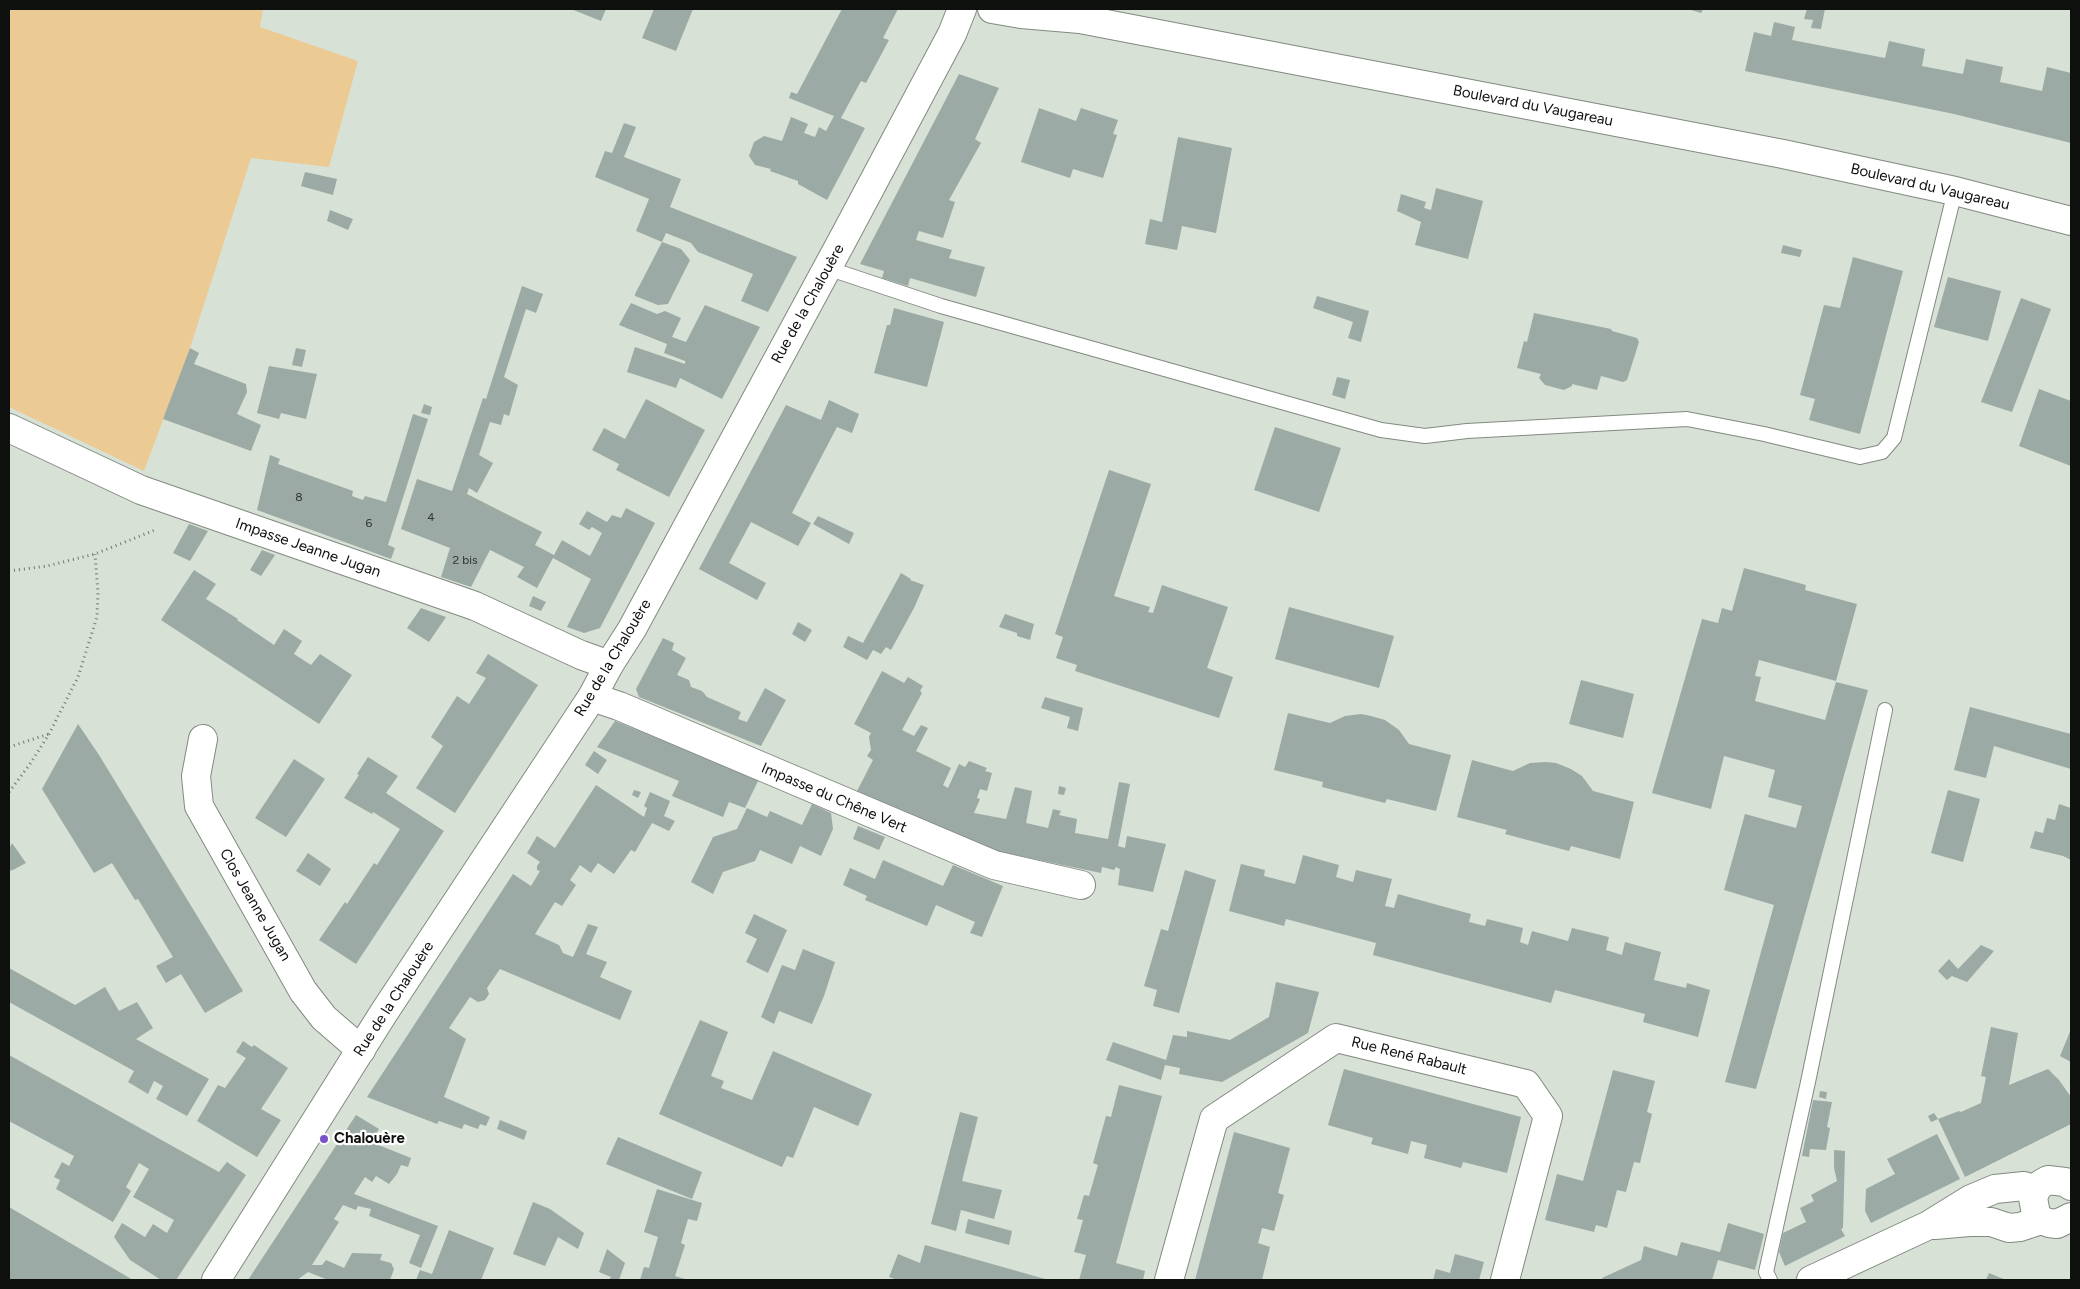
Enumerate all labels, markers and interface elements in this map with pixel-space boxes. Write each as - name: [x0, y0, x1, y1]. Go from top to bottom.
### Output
- street label: Boulevard du Vaugareau: [1451, 82, 1615, 130]
- street label: Boulevard du Vaugareau: [1849, 160, 2011, 214]
- street label: Rue de la Chalouère: [768, 241, 848, 367]
- house number: 8: [295, 490, 303, 504]
- house number: 4: [427, 510, 435, 524]
- street label: Impasse Jeanne Jugan: [233, 515, 383, 581]
- house number: 6: [366, 516, 372, 530]
- house number: 2 bis: [452, 553, 478, 567]
- street label: Rue de la Chalouère: [571, 596, 655, 720]
- street label: Impasse du Chêne Vert: [758, 759, 910, 837]
- street label: Clos Jeanne Jugan: [216, 846, 294, 964]
- street label: Rue de la Chalouère: [350, 938, 438, 1060]
- street label: Rue René Rabault: [1349, 1033, 1469, 1079]
- place label: Chalouère: [334, 1130, 405, 1148]
- marker: Chalouère: [318, 1133, 330, 1145]

